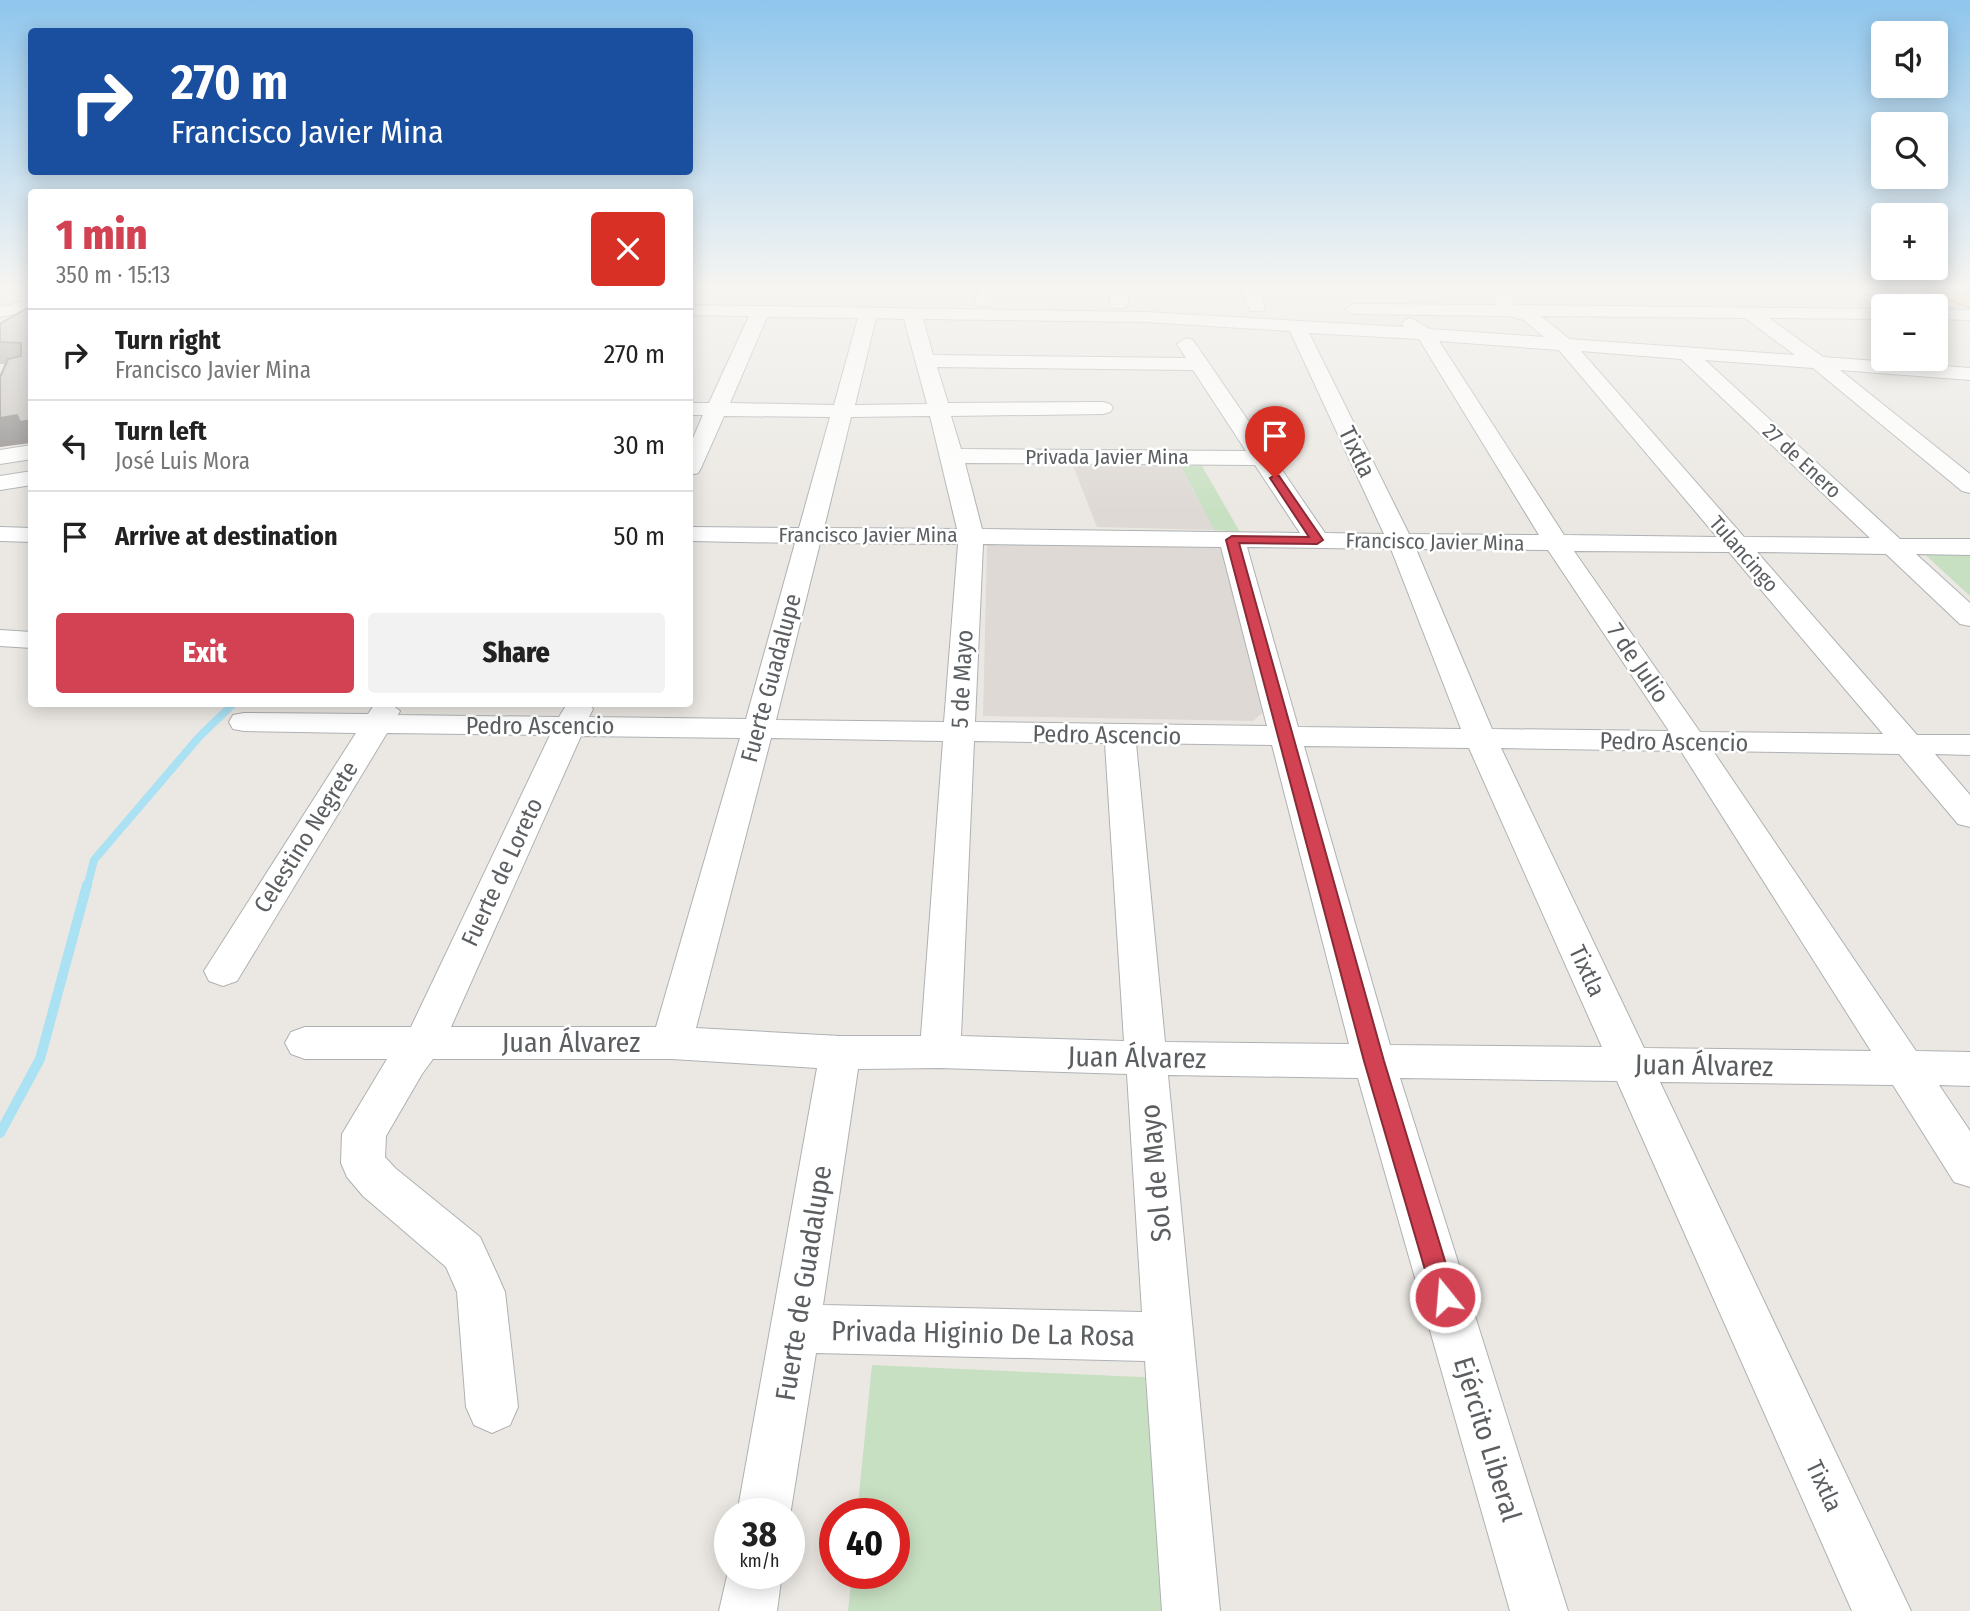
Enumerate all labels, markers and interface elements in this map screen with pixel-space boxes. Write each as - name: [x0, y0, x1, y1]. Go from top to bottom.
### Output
- map controls: [1871, 21, 1948, 371]
- button: sound: [1871, 21, 1948, 98]
- text: 270 m: [171, 53, 288, 112]
- icon: right: [56, 56, 147, 147]
- button: search: [1871, 112, 1948, 189]
- text: Francisco Javier Mina: [171, 113, 444, 151]
- button: +: [1871, 203, 1948, 280]
- text: 1 min: [56, 210, 147, 260]
- button: close: [591, 212, 665, 286]
- text: 350 m · 15:13: [56, 261, 171, 289]
- button: −: [1871, 294, 1948, 371]
- text: Turn right: [115, 325, 221, 356]
- icon: right: [56, 336, 94, 374]
- text: 270 m: [604, 339, 665, 370]
- text: Francisco Javier Mina: [115, 356, 311, 384]
- pin: [1245, 406, 1305, 478]
- text: Turn left: [115, 416, 207, 447]
- icon: arrive: [1256, 417, 1294, 455]
- street label: 27 de Enero: [1757, 418, 1847, 504]
- street label: Tixtla: [1333, 422, 1381, 482]
- icon: left: [56, 427, 94, 465]
- text: 30 m: [614, 430, 665, 461]
- street label: Privada Javier Mina: [1025, 444, 1189, 470]
- text: José Luis Mora: [115, 447, 250, 475]
- street label: Tulancingo: [1704, 511, 1784, 597]
- icon: arrive: [56, 518, 94, 556]
- text: Arrive at destination: [115, 521, 338, 552]
- text: 50 m: [613, 521, 665, 552]
- street label: Francisco Javier Mina: [779, 522, 957, 548]
- street label: Francisco Javier Mina: [1345, 527, 1525, 557]
- street label: Fuerte Guadalupe: [735, 591, 807, 765]
- button: Exit: [56, 613, 354, 693]
- button: Share: [368, 613, 665, 693]
- street label: 7 de Julio: [1601, 618, 1675, 708]
- street label: 5 de Mayo: [945, 629, 979, 729]
- street label: Pedro Ascencio: [466, 712, 614, 740]
- street label: Pedro Ascencio: [1032, 720, 1182, 750]
- street label: Pedro Ascencio: [1599, 727, 1749, 757]
- street label: Celestino Negrete: [248, 756, 364, 918]
- street label: Fuerte de Loreto: [455, 794, 549, 950]
- street label: Tixtla: [1563, 941, 1611, 1001]
- street label: Juan Álvarez: [502, 1026, 640, 1059]
- street label: Juan Álvarez: [1067, 1040, 1207, 1075]
- street label: Juan Álvarez: [1634, 1048, 1774, 1083]
- street label: Sol de Mayo: [1133, 1103, 1178, 1243]
- street label: Fuerte de Guadalupe: [769, 1163, 838, 1403]
- position arrow: [1408, 1260, 1482, 1334]
- street label: Privada Higinio De La Rosa: [831, 1314, 1135, 1353]
- street label: Ejército Liberal: [1447, 1353, 1528, 1525]
- street label: Tixtla: [1800, 1456, 1848, 1516]
- speed limit sign: 40: [819, 1498, 910, 1589]
- text: 38: [742, 1513, 777, 1555]
- text: km/h: [739, 1550, 780, 1572]

